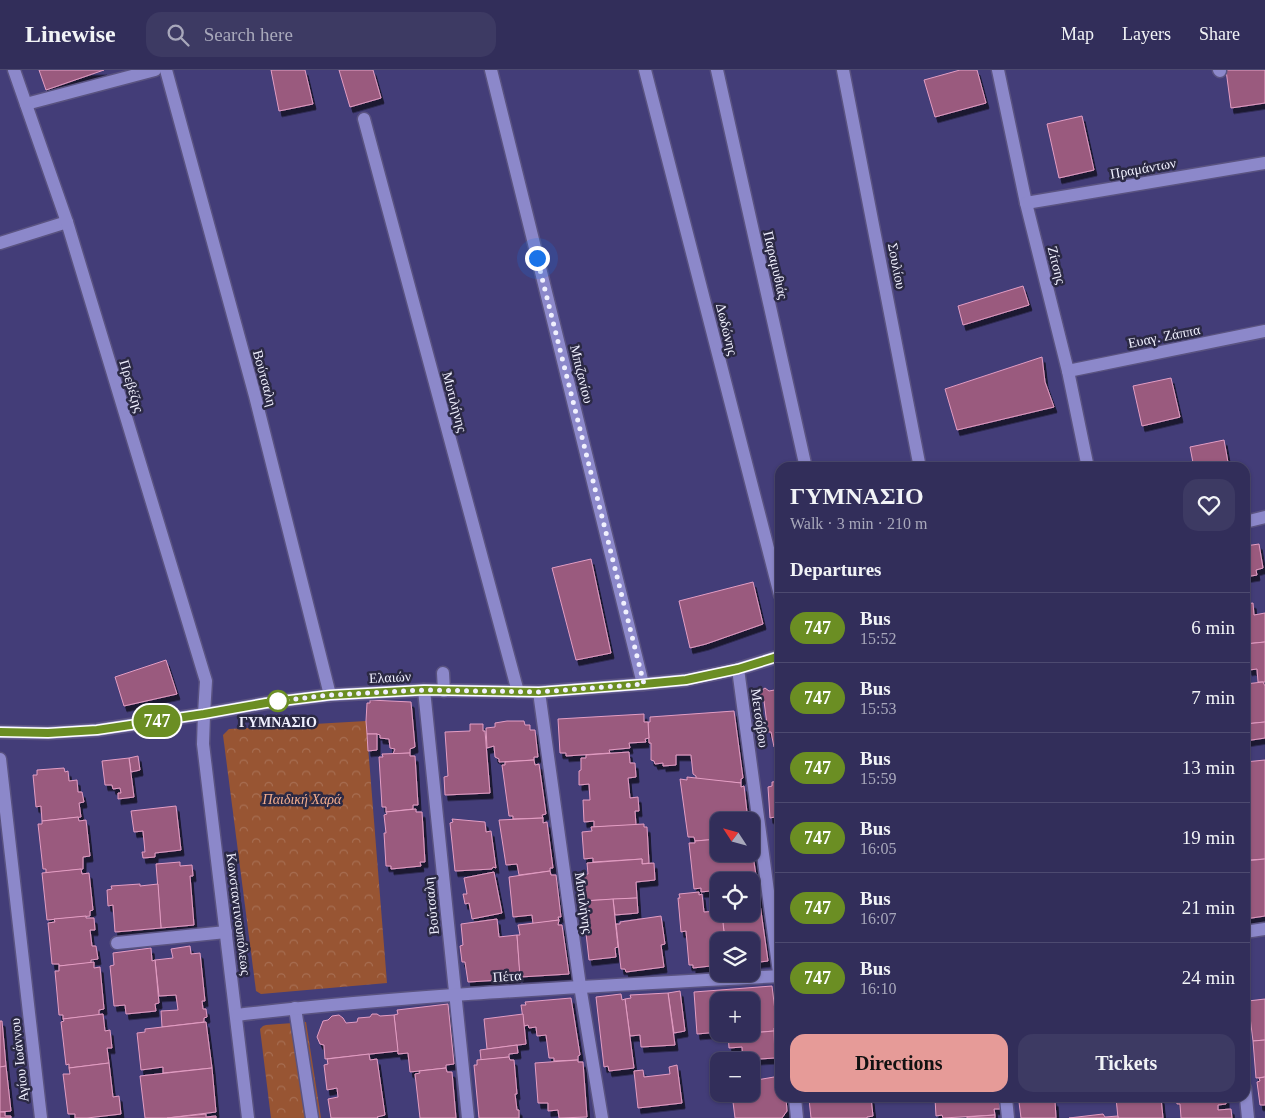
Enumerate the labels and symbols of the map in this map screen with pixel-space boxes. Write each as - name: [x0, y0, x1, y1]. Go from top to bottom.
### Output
- street label: Πραμάντων: [1109, 155, 1177, 182]
- street label: Παραμυθιάς: [760, 230, 791, 301]
- street label: Σουλίου: [885, 242, 908, 290]
- street label: Ζίτσης: [1045, 245, 1069, 286]
- your location: [525, 246, 550, 271]
- street label: Δωδώνης: [713, 301, 740, 357]
- street label: Ευαγ. Ζάππα: [1127, 322, 1202, 351]
- street label: Μπιζανίου: [567, 343, 596, 405]
- street label: Βούτσαλη: [250, 348, 279, 408]
- street label: Πρεβέζης: [116, 358, 147, 415]
- street label: Μυτιλήνης: [439, 370, 470, 434]
- street label: Ελαιών: [369, 669, 411, 686]
- street label: Μετσόβου: [748, 688, 771, 749]
- marker: ΓΥΜΝΑΣΙΟ: [267, 690, 289, 712]
- line badge: 747: [128, 705, 186, 737]
- place label: ΓΥΜΝΑΣΙΟ: [239, 715, 317, 730]
- park label: Παιδική Χαρά: [262, 792, 342, 807]
- north arrow: [710, 812, 760, 862]
- street label: Κωνσταντινουπόλεως: [224, 852, 254, 977]
- street label: Μυτιλήνης: [572, 871, 595, 935]
- street label: Βούτσαλη: [421, 876, 442, 935]
- street label: Πέτα: [492, 968, 523, 985]
- street label: Αγίου Ιωάννου: [8, 1017, 31, 1103]

